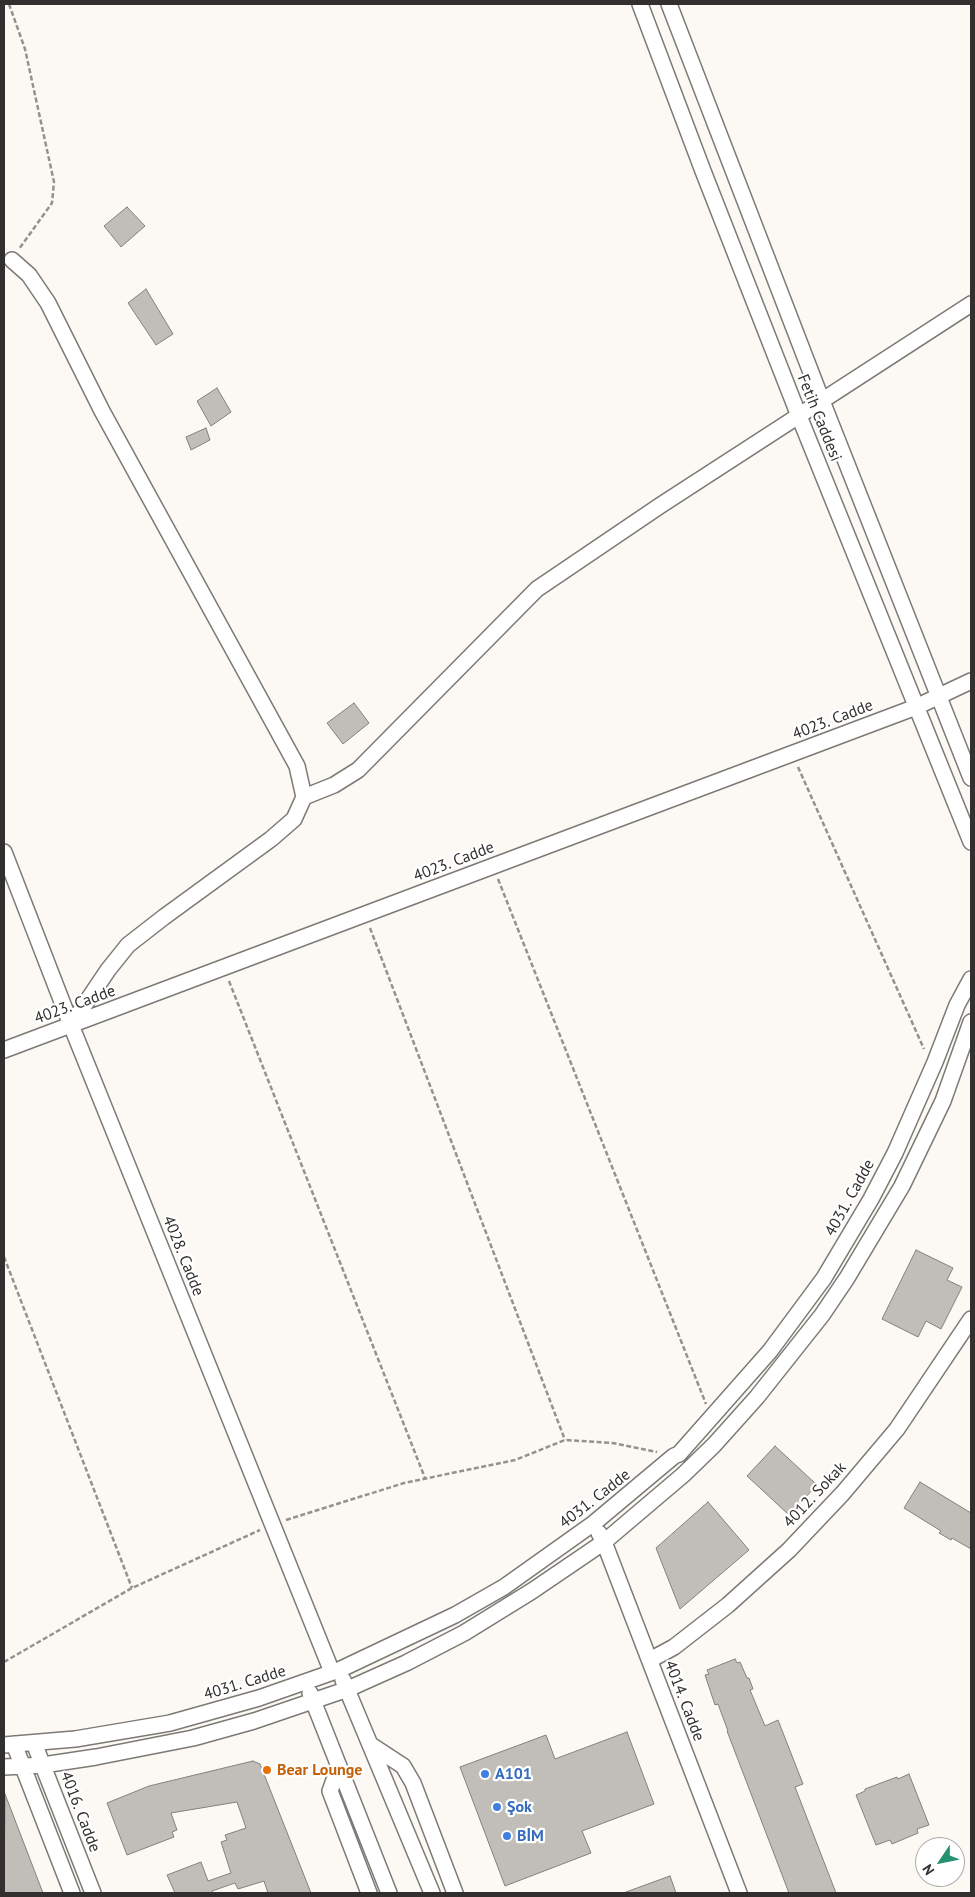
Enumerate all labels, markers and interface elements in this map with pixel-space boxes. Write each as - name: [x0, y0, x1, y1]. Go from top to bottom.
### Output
- street label: Fetih Caddesi: [793, 372, 845, 464]
- street label: 4023. Cadde: [790, 696, 876, 744]
- street label: 4023. Cadde: [411, 838, 497, 886]
- street label: 4023. Cadde: [32, 981, 118, 1029]
- street label: 4031. Cadde: [821, 1156, 879, 1240]
- street label: 4028. Cadde: [158, 1213, 208, 1299]
- street label: 4012. Sokak: [780, 1458, 850, 1532]
- street label: 4031. Cadde: [556, 1465, 634, 1533]
- street label: 4014. Cadde: [660, 1658, 708, 1744]
- street label: 4031. Cadde: [202, 1661, 288, 1705]
- place label: Bear Lounge: [277, 1760, 362, 1780]
- marker: Bear Lounge: [261, 1764, 273, 1776]
- place label: A101: [495, 1764, 532, 1784]
- marker: A101: [479, 1768, 491, 1780]
- street label: 4016. Cadde: [56, 1769, 104, 1855]
- place label: Şok: [507, 1797, 532, 1817]
- marker: Şok: [491, 1801, 503, 1813]
- place label: BİM: [517, 1826, 544, 1846]
- marker: BİM: [501, 1830, 513, 1842]
- north arrow: [915, 1837, 965, 1887]
- text: N: [918, 1861, 938, 1879]

